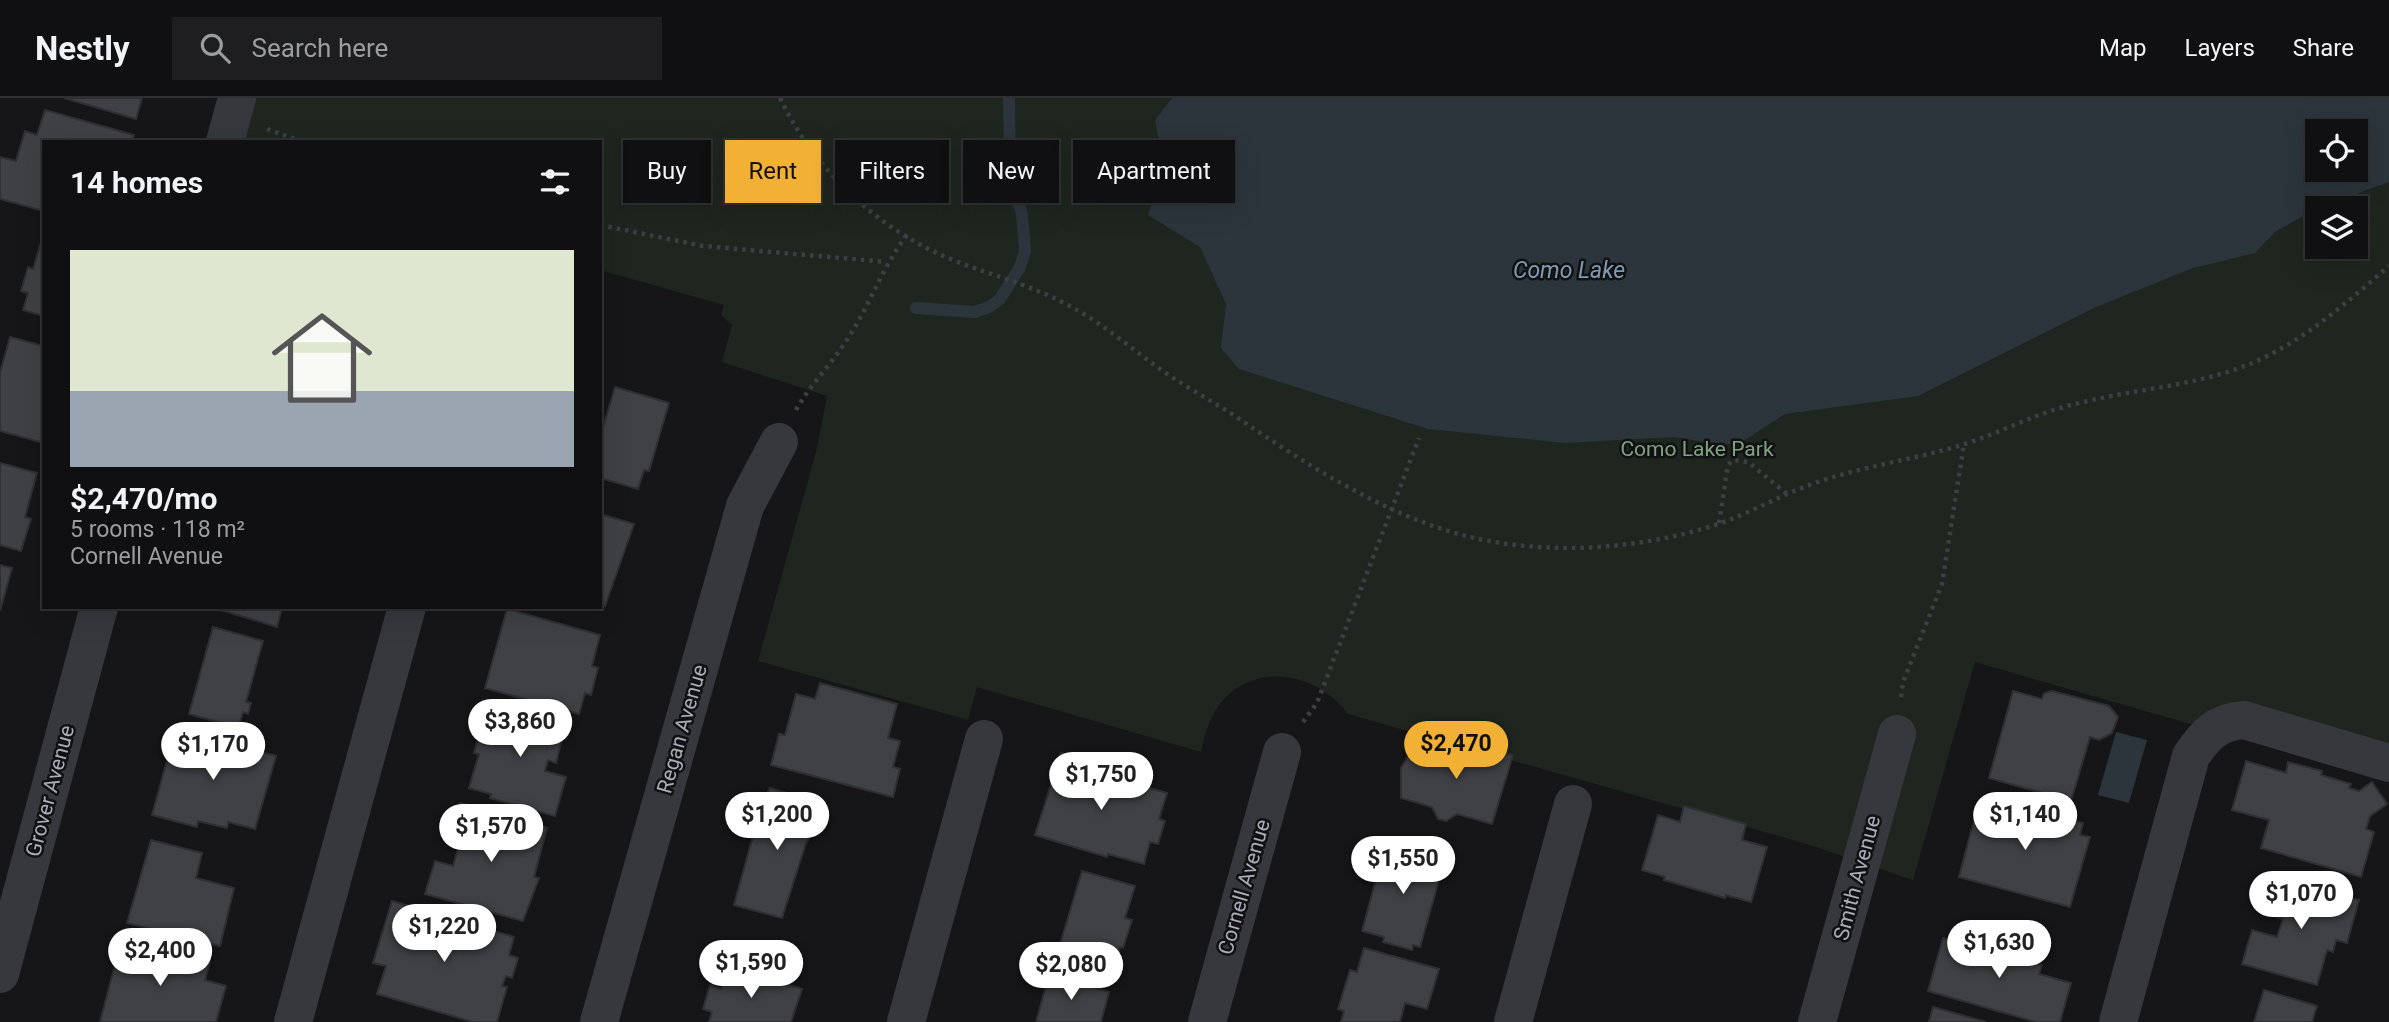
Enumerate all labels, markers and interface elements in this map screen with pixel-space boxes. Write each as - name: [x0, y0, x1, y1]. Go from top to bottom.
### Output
- search box: [172, 17, 662, 80]
- text: Nestly: [35, 29, 130, 68]
- icon: search: [196, 29, 234, 67]
- text: Search here: [252, 33, 388, 63]
- text: Map: [2099, 34, 2147, 62]
- text: Layers: [2185, 34, 2255, 62]
- text: Share: [2293, 34, 2354, 62]
- map controls: [2305, 119, 2368, 259]
- button: locate: [2305, 119, 2368, 182]
- chip: Buy: [623, 140, 711, 203]
- chip: Rent: [725, 140, 821, 203]
- chip: Filters: [835, 140, 949, 203]
- chip: New: [963, 140, 1059, 203]
- chip: Apartment: [1073, 140, 1235, 203]
- icon: filters: [536, 163, 574, 201]
- text: 14 homes: [70, 165, 203, 200]
- button: layers: [2305, 196, 2368, 259]
- water label: Como Lake: [1513, 257, 1625, 284]
- icon: home: [259, 295, 385, 421]
- park label: Como Lake Park: [1620, 437, 1774, 461]
- text: $2,470/mo: [70, 481, 218, 516]
- text: 5 rooms · 118 m²: [70, 516, 245, 543]
- text: Cornell Avenue: [70, 543, 223, 570]
- street label: Regan Avenue: [652, 662, 712, 796]
- pin: $3,860: [463, 700, 577, 759]
- text: $3,860: [484, 708, 556, 735]
- pin: $1,170: [156, 722, 270, 782]
- pin: $2,470: [1399, 722, 1513, 781]
- street label: Grover Avenue: [21, 723, 79, 859]
- text: $2,470: [1420, 730, 1492, 757]
- text: $1,170: [177, 731, 249, 758]
- pin: $1,750: [1044, 752, 1158, 812]
- text: $1,750: [1065, 761, 1137, 788]
- pin: $1,200: [720, 792, 834, 852]
- pin: $1,140: [1968, 792, 2082, 852]
- text: $1,200: [741, 801, 813, 828]
- text: $1,140: [1989, 801, 2061, 828]
- pin: $1,570: [434, 804, 548, 864]
- text: $1,570: [455, 813, 527, 840]
- street label: Smith Avenue: [1829, 813, 1885, 943]
- street label: Cornell Avenue: [1213, 817, 1275, 957]
- pin: $1,550: [1346, 836, 1460, 896]
- text: $1,550: [1367, 845, 1439, 872]
- pin: $1,070: [2244, 872, 2358, 931]
- text: $1,070: [2265, 880, 2337, 907]
- pin: $1,220: [387, 904, 501, 964]
- text: $1,220: [408, 913, 480, 940]
- pin: $1,630: [1942, 920, 2056, 980]
- pin: $2,400: [103, 928, 217, 988]
- text: $1,630: [1963, 929, 2035, 956]
- text: $2,400: [124, 937, 196, 964]
- pin: $1,590: [694, 940, 808, 1000]
- pin: $2,080: [1014, 942, 1128, 1002]
- text: $1,590: [715, 949, 787, 976]
- text: $2,080: [1035, 951, 1107, 978]

